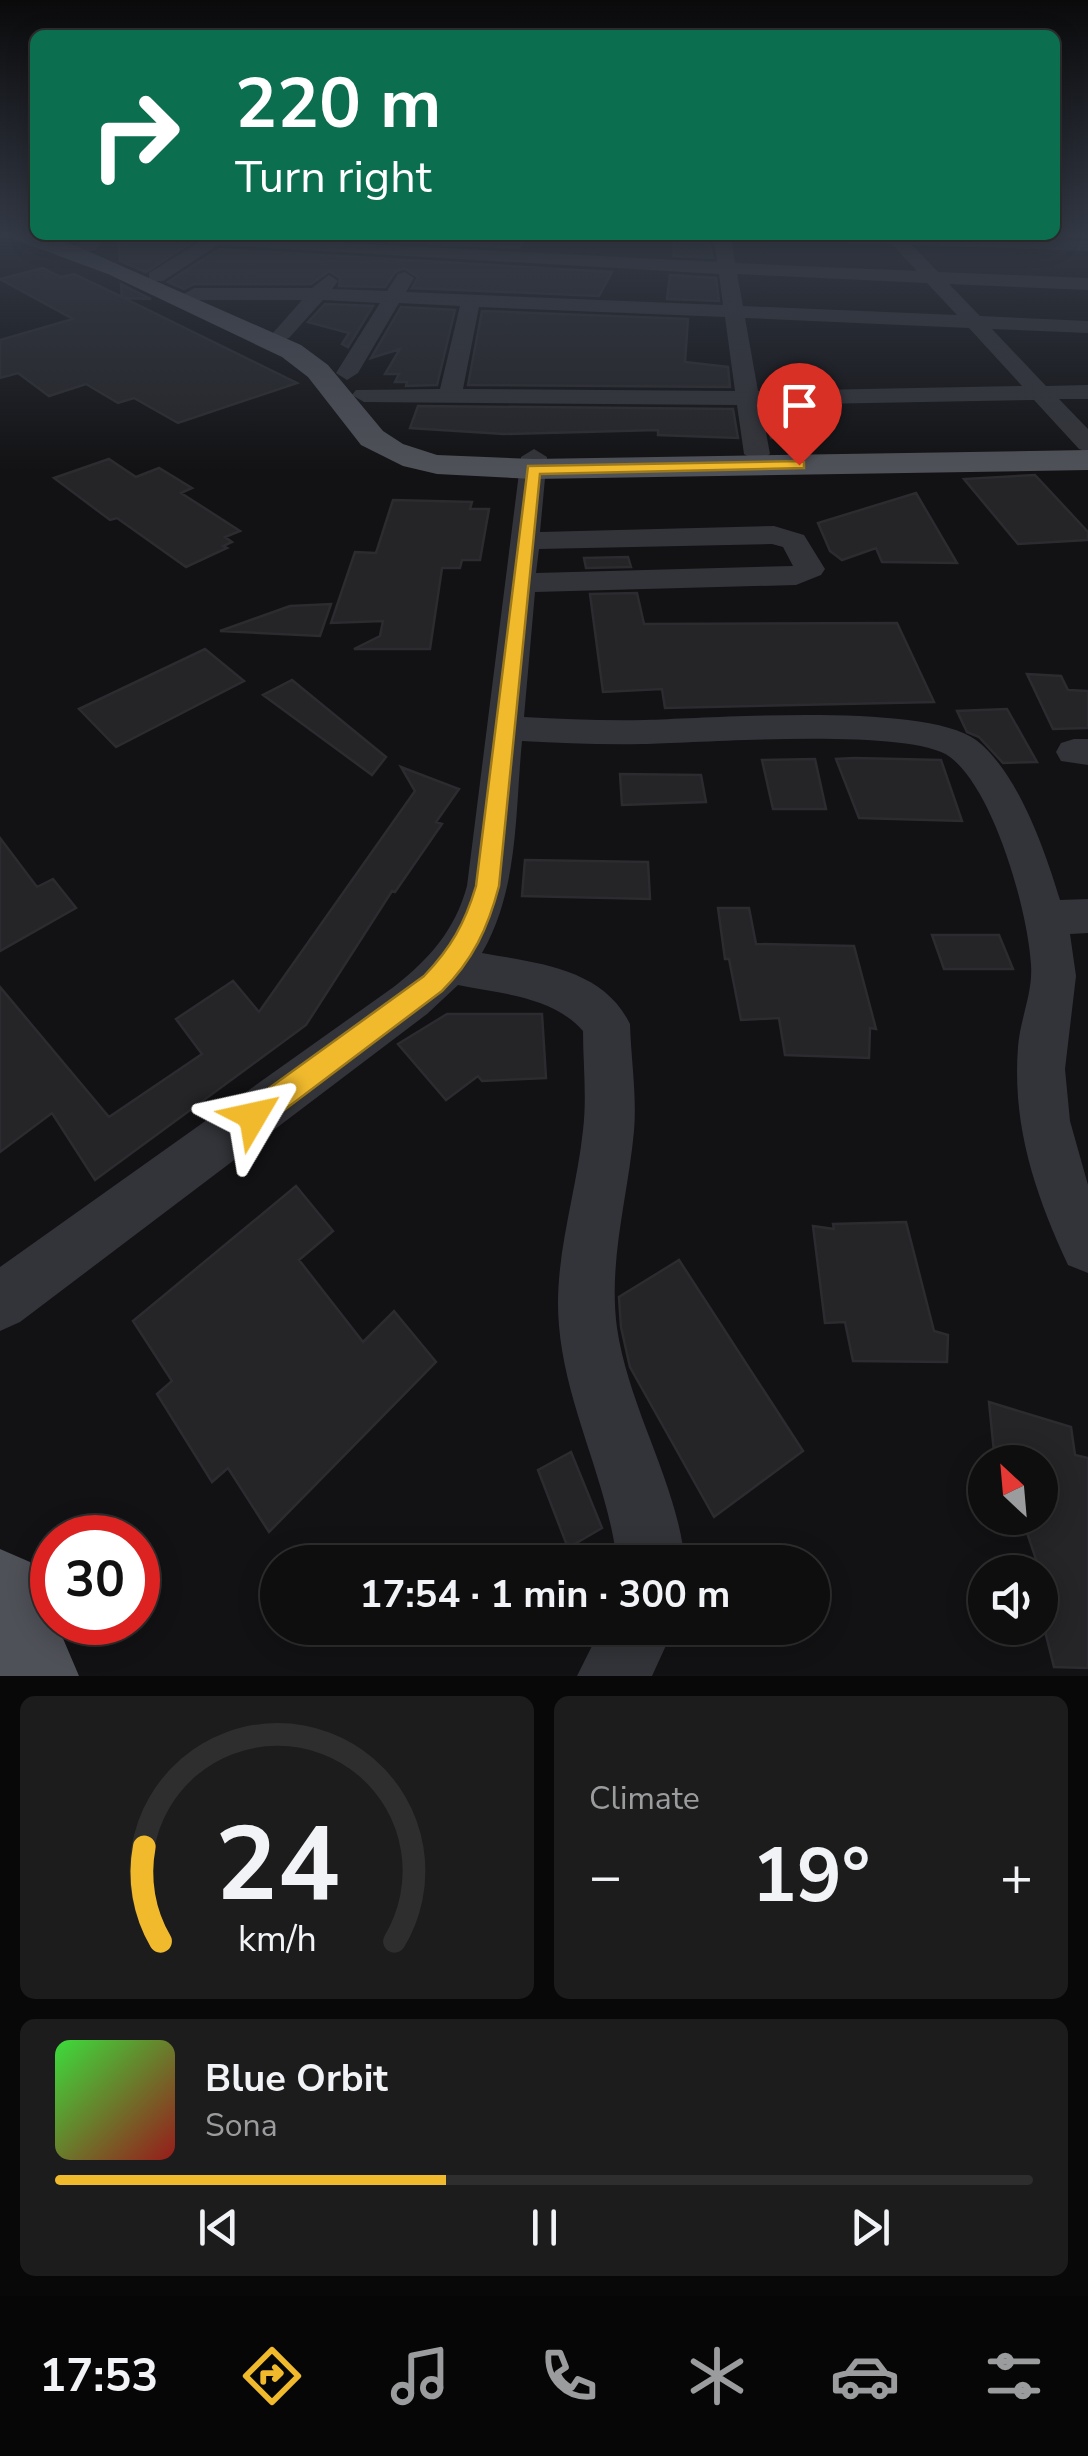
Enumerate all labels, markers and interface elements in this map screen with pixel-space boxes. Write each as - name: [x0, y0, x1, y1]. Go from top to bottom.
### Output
- text: 220 m: [235, 56, 441, 152]
- icon: right: [70, 70, 200, 200]
- text: Turn right: [235, 147, 432, 208]
- pin: [757, 363, 842, 466]
- icon: arrive: [772, 378, 827, 433]
- position arrow: [201, 1064, 305, 1168]
- north arrow: [968, 1445, 1058, 1535]
- map controls: [968, 1445, 1058, 1645]
- speed limit sign: 30: [30, 1515, 160, 1645]
- button: sound: [968, 1555, 1058, 1645]
- text: 17:54 · 1 min · 300 m: [360, 1569, 730, 1620]
- text: Climate: [589, 1777, 700, 1820]
- text: 24: [215, 1794, 339, 1936]
- text: 19°: [752, 1825, 870, 1927]
- text: −: [589, 1839, 622, 1914]
- text: +: [1000, 1839, 1033, 1914]
- text: km/h: [238, 1915, 316, 1964]
- text: Blue Orbit: [205, 2053, 388, 2104]
- text: Sona: [205, 2104, 278, 2147]
- icon: previous: [191, 2200, 246, 2255]
- icon: pause: [517, 2200, 572, 2255]
- icon: next: [843, 2200, 898, 2255]
- icon: directions: [237, 2341, 307, 2411]
- icon: music: [385, 2341, 455, 2411]
- icon: phone: [534, 2341, 604, 2411]
- icon: climate: [682, 2341, 752, 2411]
- icon: car: [830, 2341, 900, 2411]
- icon: filters: [979, 2341, 1049, 2411]
- text: 17:53: [39, 2346, 158, 2407]

